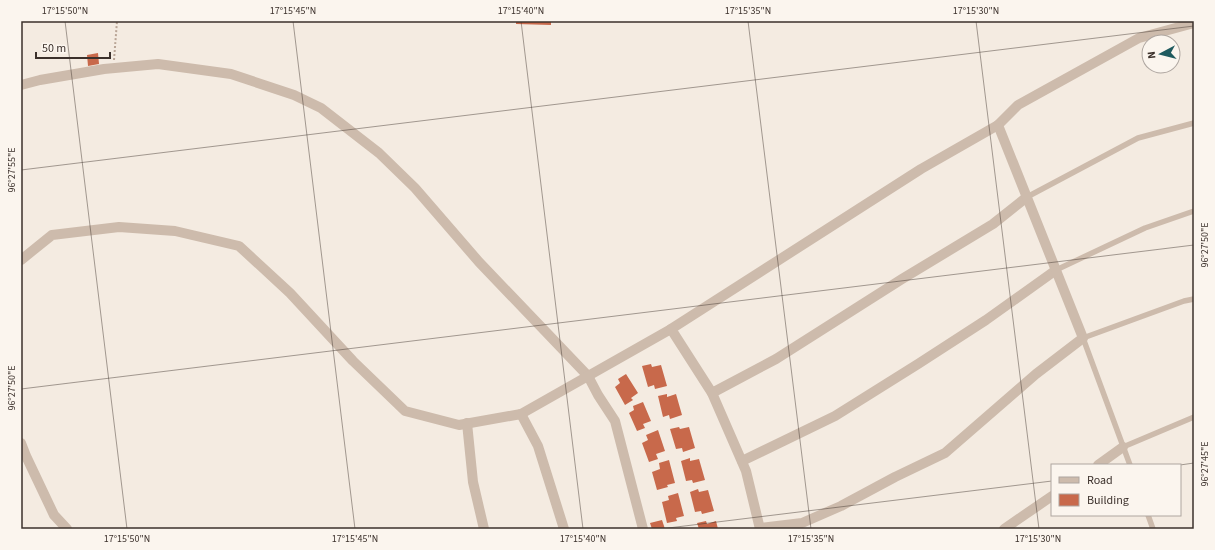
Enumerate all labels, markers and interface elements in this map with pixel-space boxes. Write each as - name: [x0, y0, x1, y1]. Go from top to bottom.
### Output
- text: 17°15'50"N: [42, 4, 88, 18]
- text: 17°15'45"N: [270, 4, 316, 18]
- text: 17°15'40"N: [498, 4, 544, 18]
- text: 17°15'35"N: [725, 4, 771, 18]
- text: 17°15'30"N: [953, 4, 999, 18]
- scale bar: [36, 34, 110, 60]
- north arrow: [1141, 34, 1181, 74]
- text: 50 m: [42, 40, 66, 57]
- text: N: [1144, 51, 1159, 60]
- text: 96°27'55"E: [5, 147, 19, 193]
- text: 96°27'50"E: [1198, 222, 1212, 268]
- text: 96°27'50"E: [5, 365, 19, 411]
- text: 96°27'45"E: [1198, 441, 1212, 487]
- legend: [1051, 464, 1181, 516]
- text: Road: [1087, 472, 1113, 489]
- text: Building: [1087, 492, 1129, 509]
- text: 17°15'50"N: [104, 532, 150, 546]
- text: 17°15'45"N: [332, 532, 378, 546]
- text: 17°15'40"N: [560, 532, 606, 546]
- text: 17°15'35"N: [788, 532, 834, 546]
- text: 17°15'30"N: [1015, 532, 1061, 546]

